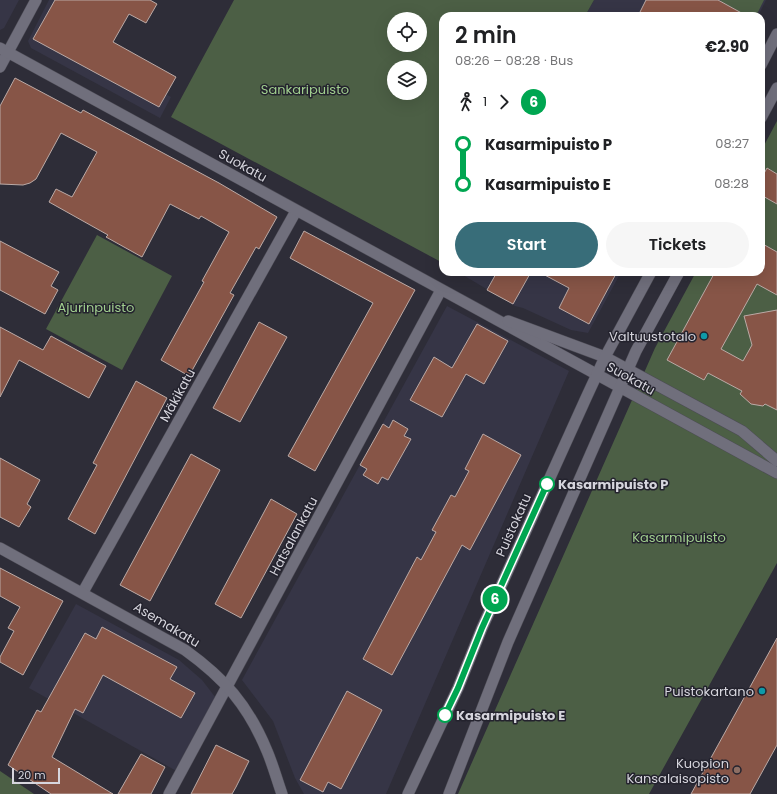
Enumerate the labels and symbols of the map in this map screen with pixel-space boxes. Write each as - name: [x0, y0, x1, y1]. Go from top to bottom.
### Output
- park label: Sankaripuisto: [261, 80, 349, 99]
- street label: Suokatu: [215, 144, 270, 187]
- park label: Ajurinpuisto: [58, 298, 134, 317]
- place label: Valtuustotalo: [609, 327, 696, 346]
- marker: Valtuustotalo: [699, 331, 709, 341]
- street label: Suokatu: [603, 357, 658, 400]
- street label: Mäkikatu: [155, 365, 200, 425]
- place label: Kasarmipuisto P: [558, 475, 668, 494]
- marker: Kasarmipuisto P: [539, 476, 555, 492]
- street label: Puistokatu: [491, 491, 536, 560]
- street label: Hatsalankatu: [265, 493, 322, 579]
- park label: Kasarmipuisto: [632, 528, 726, 547]
- line badge: 6: [482, 586, 508, 612]
- street label: Asemakatu: [130, 597, 203, 652]
- place label: Puistokartano: [665, 682, 754, 701]
- marker: Puistokartano: [757, 686, 767, 696]
- place label: Kasarmipuisto E: [456, 706, 565, 725]
- marker: Kasarmipuisto E: [437, 707, 453, 723]
- place label: Kuopion Kansalaisopisto: [626, 754, 729, 788]
- marker: Kuopion Kansalaisopisto: [732, 765, 742, 775]
- scale bar: [12, 766, 60, 785]

